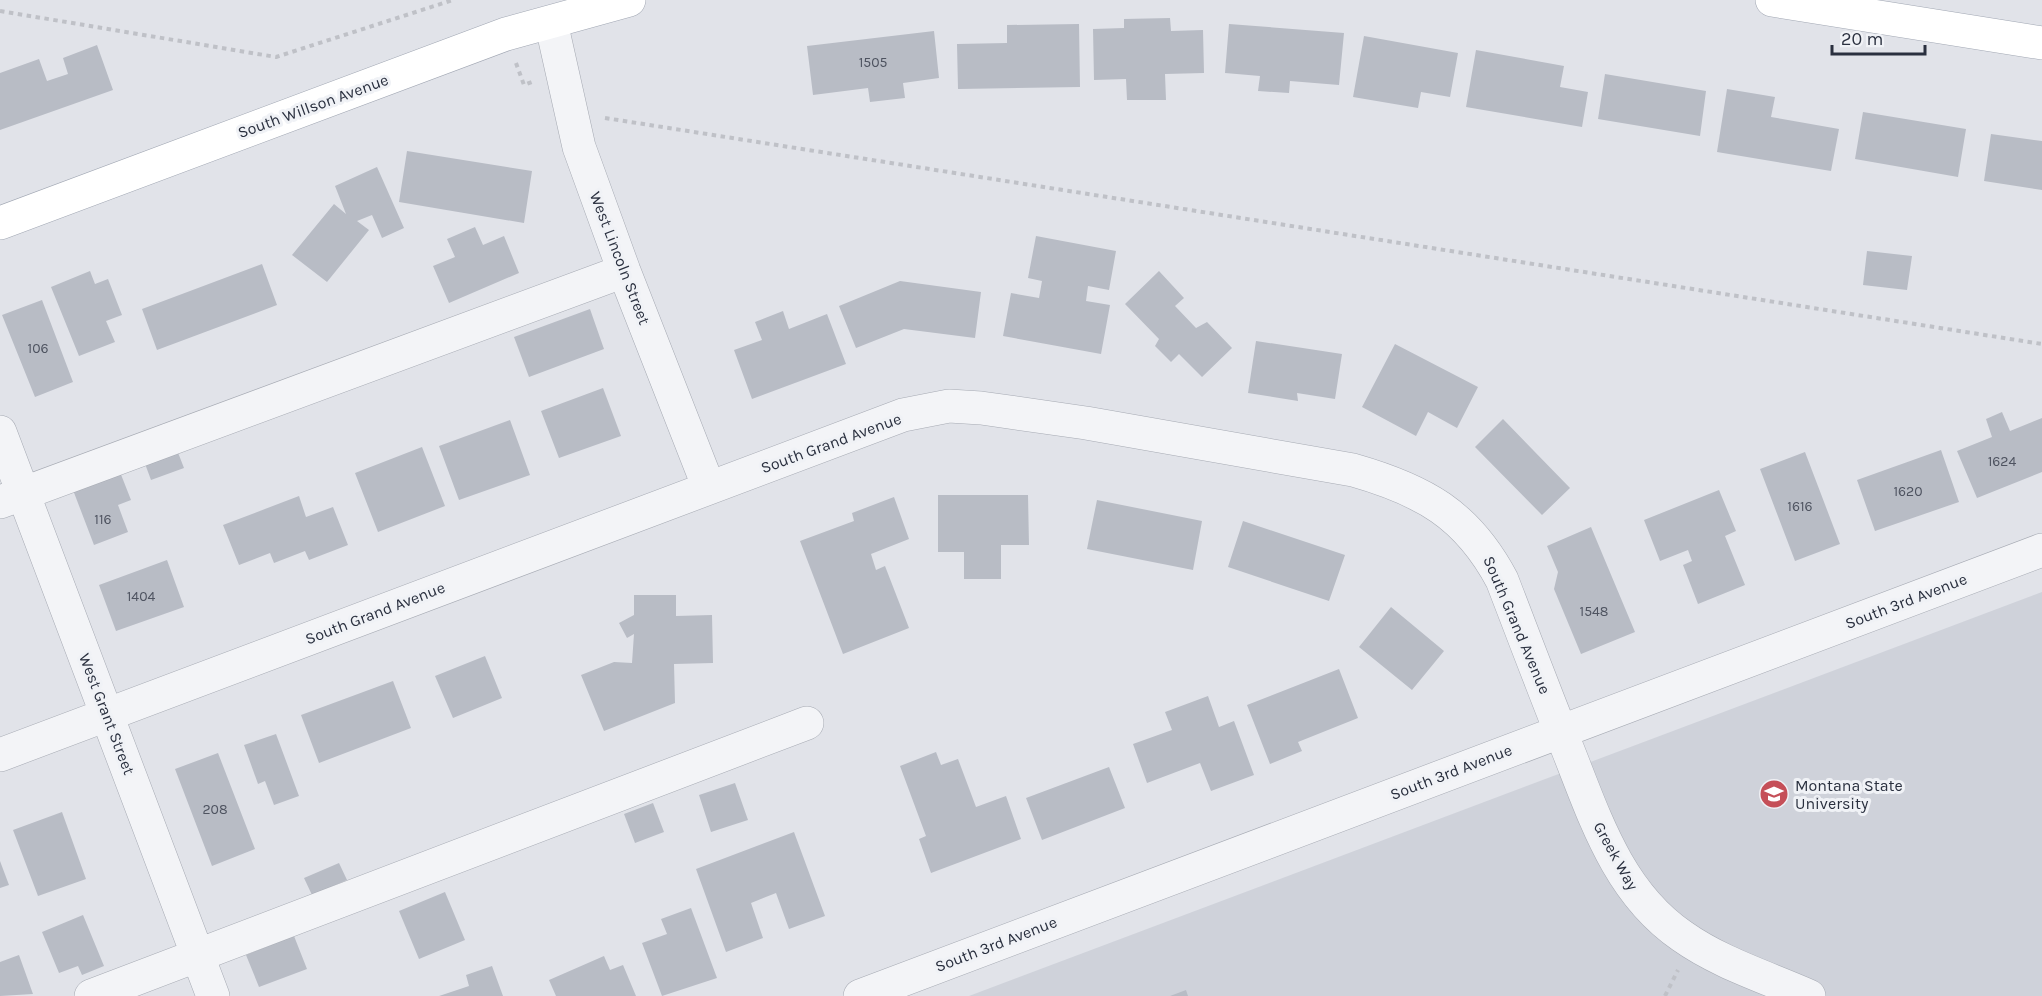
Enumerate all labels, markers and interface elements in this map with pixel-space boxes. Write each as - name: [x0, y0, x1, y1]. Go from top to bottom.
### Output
- scale bar: [1832, 18, 1925, 56]
- text: 20 m: [1841, 28, 1883, 50]
- house number: 1505: [859, 54, 887, 71]
- street label: South Willson Avenue: [235, 70, 391, 142]
- street label: West Lincoln Street: [586, 189, 654, 327]
- house number: 106: [28, 340, 48, 357]
- street label: South Grand Avenue: [758, 409, 904, 477]
- house number: 1624: [1988, 453, 2016, 470]
- house number: 1620: [1893, 483, 1923, 500]
- house number: 1616: [1787, 498, 1813, 515]
- house number: 116: [94, 511, 112, 528]
- street label: South Grand Avenue: [1479, 553, 1555, 697]
- street label: South 3rd Avenue: [1842, 569, 1970, 633]
- street label: South Grand Avenue: [302, 578, 448, 648]
- house number: 1404: [127, 588, 155, 605]
- house number: 1548: [1580, 603, 1608, 620]
- street label: West Grant Street: [75, 651, 139, 777]
- street label: South 3rd Avenue: [1387, 740, 1515, 804]
- place label: Montana State University: [1795, 776, 1903, 813]
- school or university icon: Montana State University: [1758, 778, 1790, 810]
- house number: 208: [202, 801, 228, 818]
- street label: Greek Way: [1589, 818, 1643, 894]
- street label: South 3rd Avenue: [932, 912, 1060, 976]

